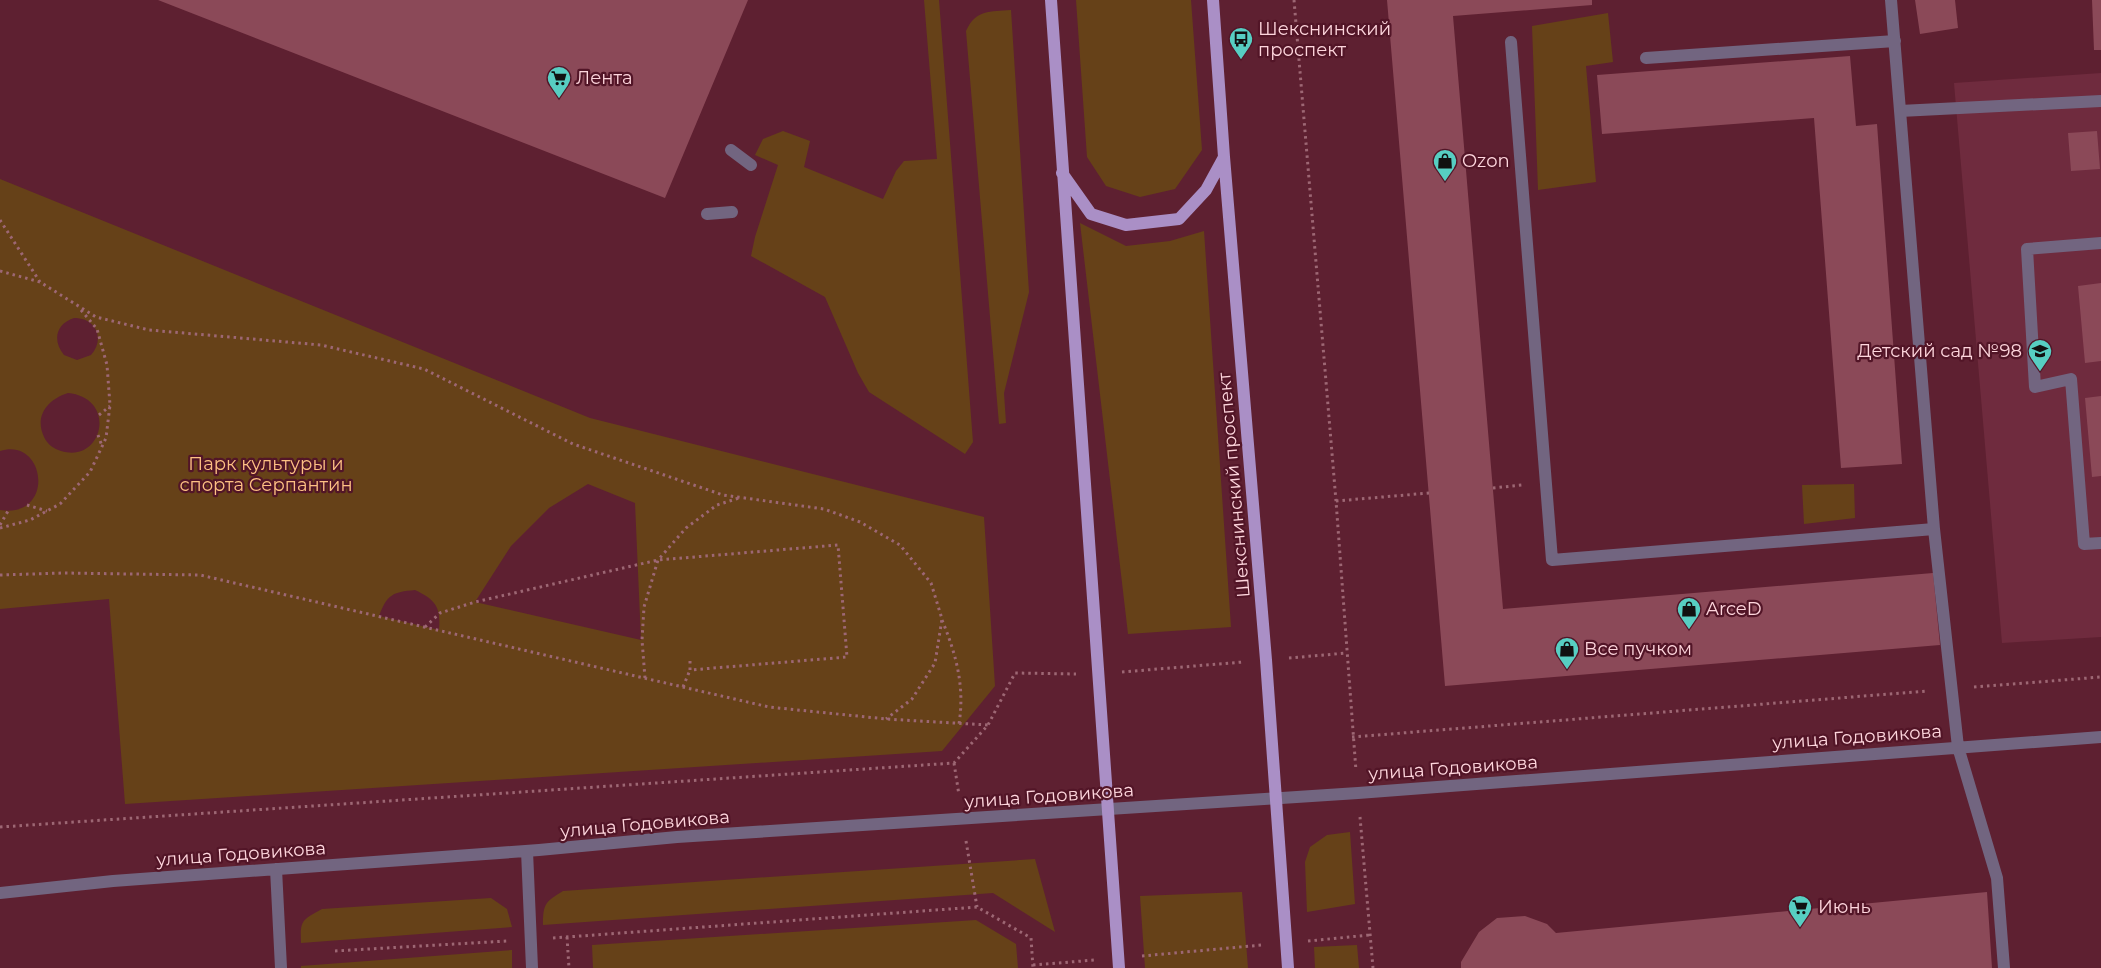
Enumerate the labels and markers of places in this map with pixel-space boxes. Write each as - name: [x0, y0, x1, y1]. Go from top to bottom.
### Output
- place label: Шекснинский проспект: [1258, 18, 1391, 61]
- bus stop icon: Шекснинский проспект: [1228, 26, 1254, 60]
- supermarket icon: Лента: [546, 65, 572, 99]
- place label: Лента: [576, 67, 632, 89]
- shop icon: Ozon: [1432, 148, 1458, 182]
- place label: Ozon: [1462, 150, 1510, 172]
- school or university icon: Детский сад №98: [2027, 338, 2053, 372]
- place label: Детский сад №98: [1857, 340, 2022, 362]
- shop icon: ArceD: [1676, 596, 1702, 630]
- place label: ArceD: [1706, 598, 1762, 620]
- shop icon: Все пучком: [1554, 636, 1580, 670]
- place label: Все пучком: [1584, 638, 1692, 660]
- supermarket icon: Июнь: [1787, 894, 1813, 928]
- place label: Июнь: [1818, 896, 1871, 918]

